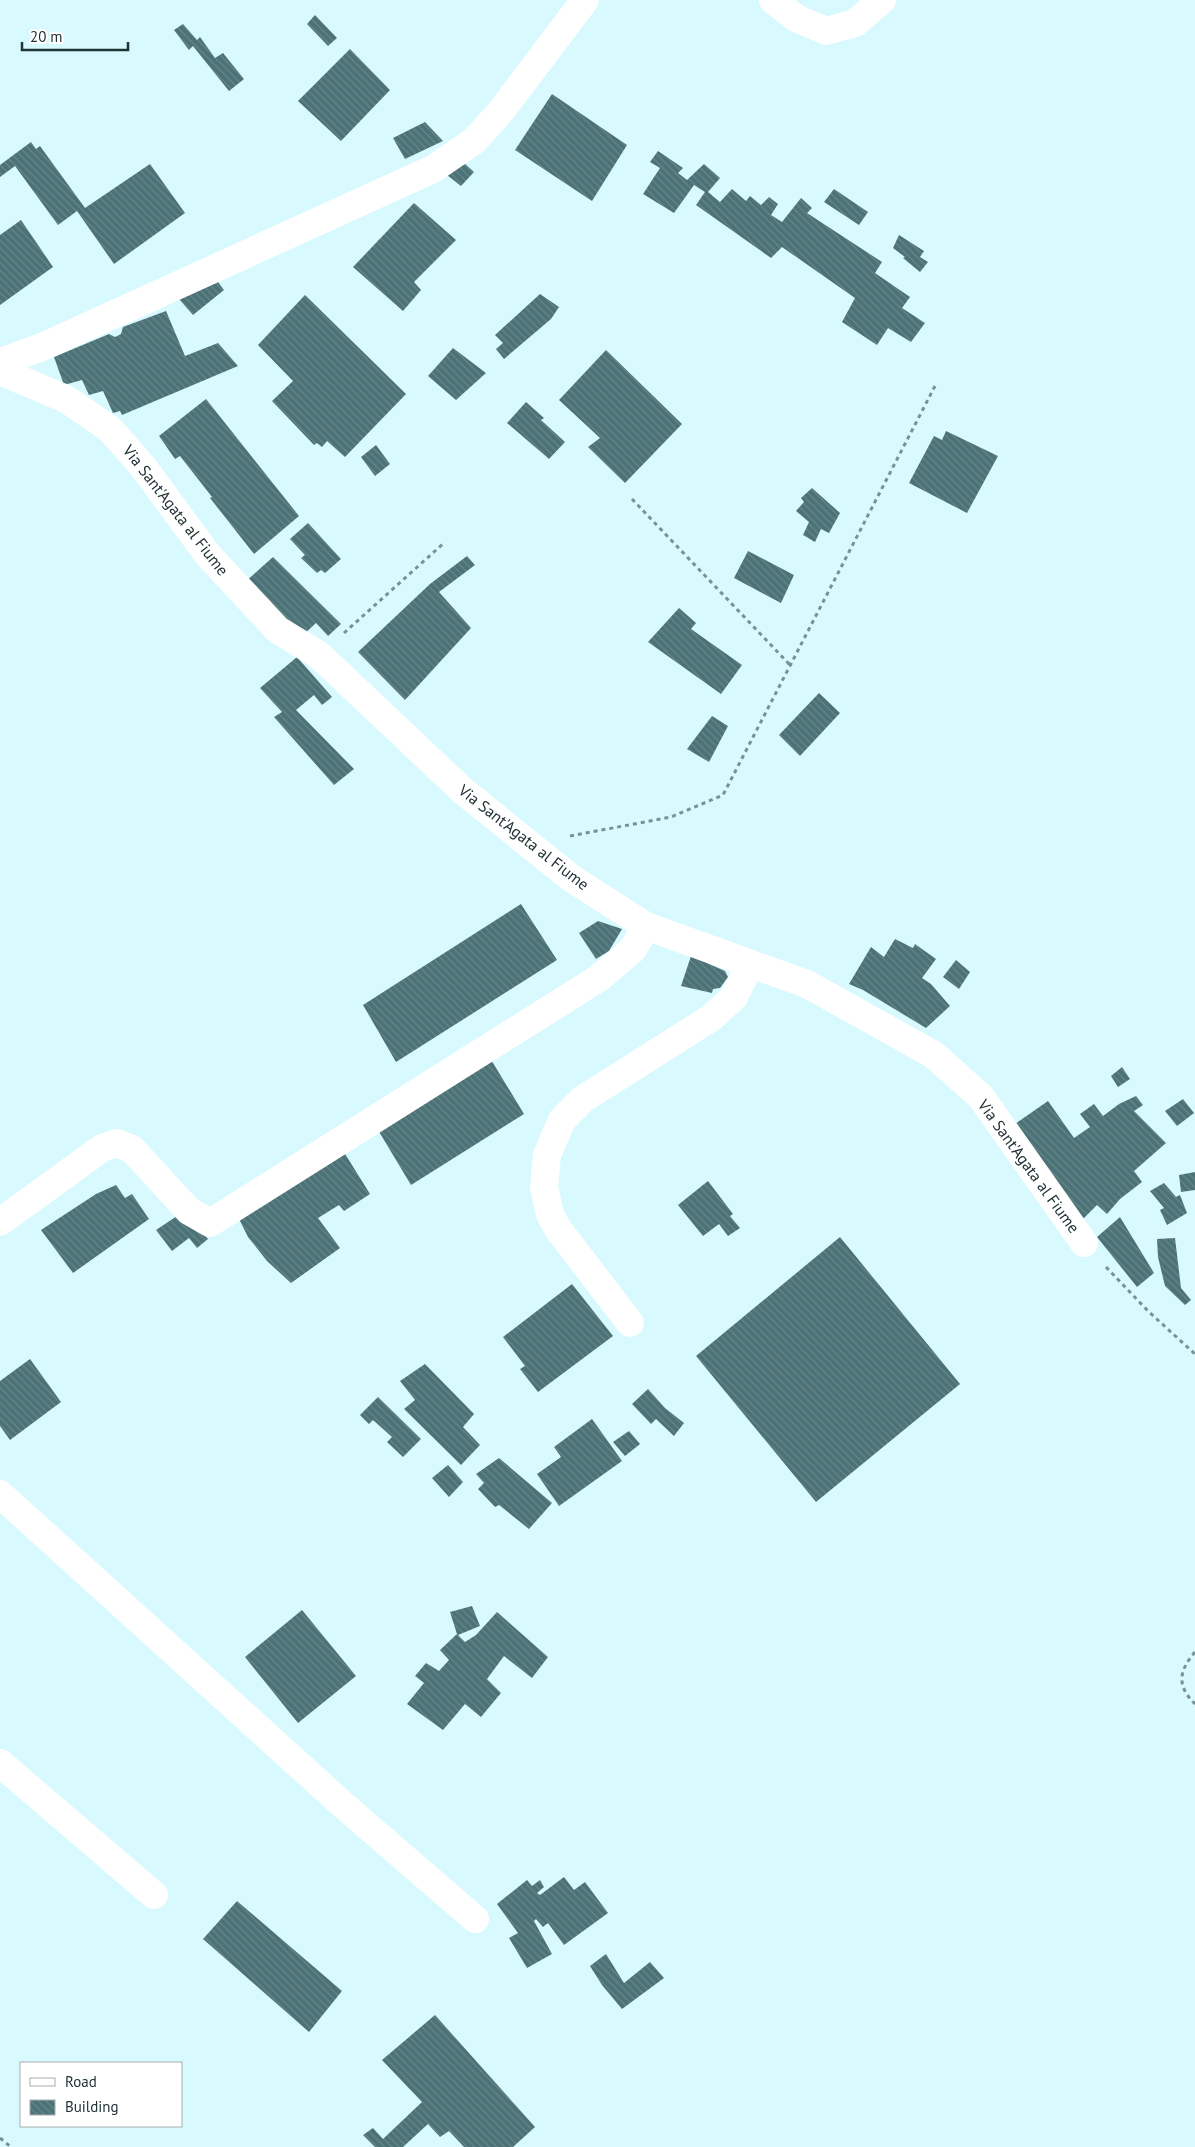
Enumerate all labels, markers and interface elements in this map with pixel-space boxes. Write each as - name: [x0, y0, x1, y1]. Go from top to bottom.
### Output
- scale bar: [22, 20, 129, 52]
- text: 20 m: [30, 27, 63, 46]
- street label: Via Sant'Agata al Fiume: [118, 440, 233, 579]
- street label: Via Sant'Agata al Fiume: [454, 779, 593, 894]
- street label: Via Sant'Agata al Fiume: [973, 1094, 1084, 1237]
- legend: [20, 2062, 182, 2127]
- text: Road: [65, 2072, 97, 2091]
- text: Building: [65, 2097, 119, 2116]

